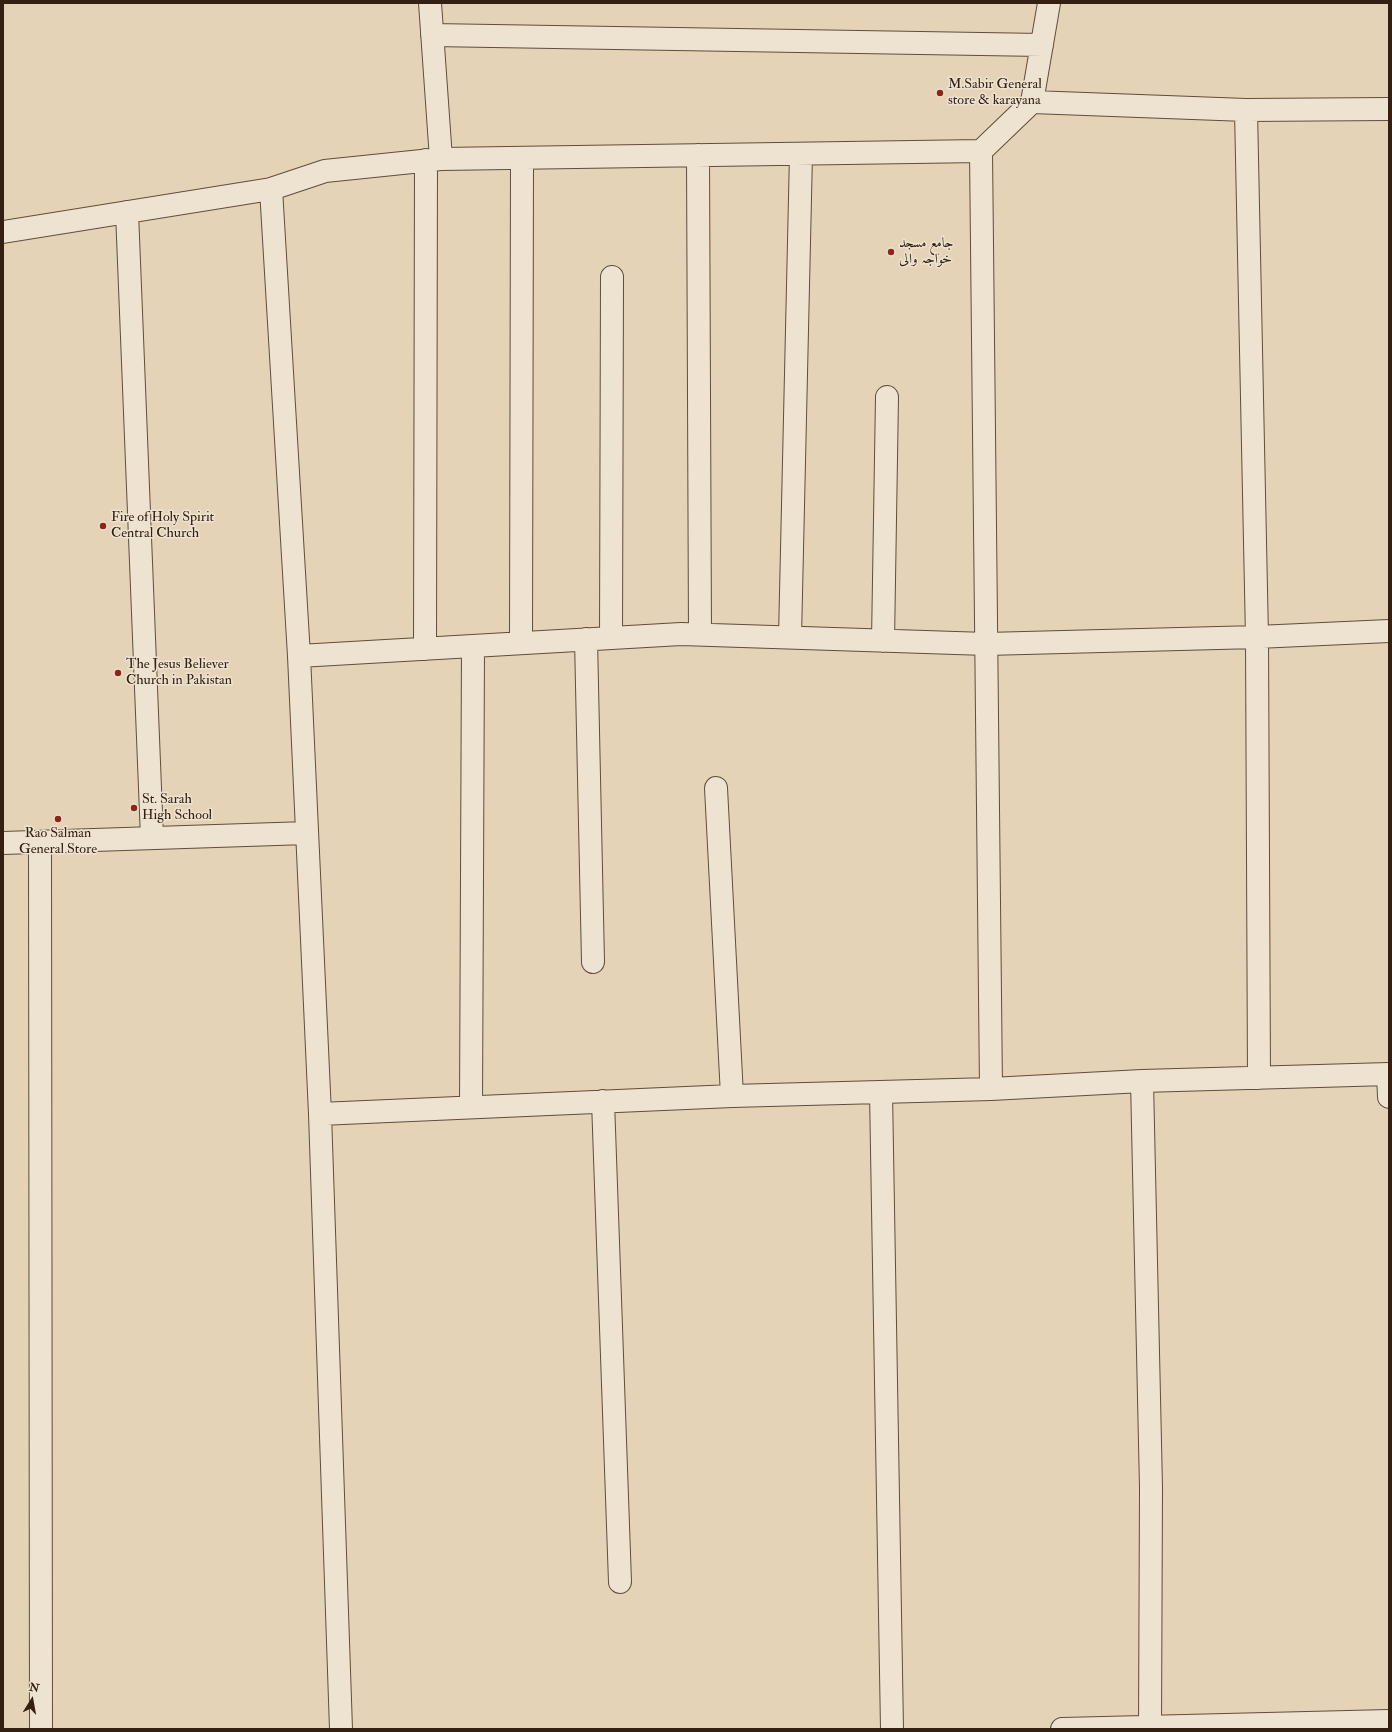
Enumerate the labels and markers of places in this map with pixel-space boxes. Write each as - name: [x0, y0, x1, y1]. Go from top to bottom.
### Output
- place label: M.Sabir General store & karayana: [948, 77, 1042, 110]
- marker: M.Sabir General store & karayana: [935, 88, 945, 98]
- place label: جامع مسجد خواجہ والی: [899, 236, 953, 268]
- marker: جامع مسجد خواجہ والی: [886, 247, 896, 257]
- place label: Fire of Holy Spirit Central Church: [111, 510, 214, 542]
- marker: Fire of Holy Spirit Central Church: [98, 521, 108, 531]
- place label: The Jesus Believer Church in Pakistan: [126, 657, 232, 690]
- marker: The Jesus Believer Church in Pakistan: [113, 668, 123, 678]
- place label: St. Sarah High School: [142, 792, 212, 824]
- marker: St. Sarah High School: [129, 803, 139, 813]
- marker: Rao Salman General Store: [53, 814, 63, 824]
- place label: Rao Salman General Store: [19, 826, 97, 858]

